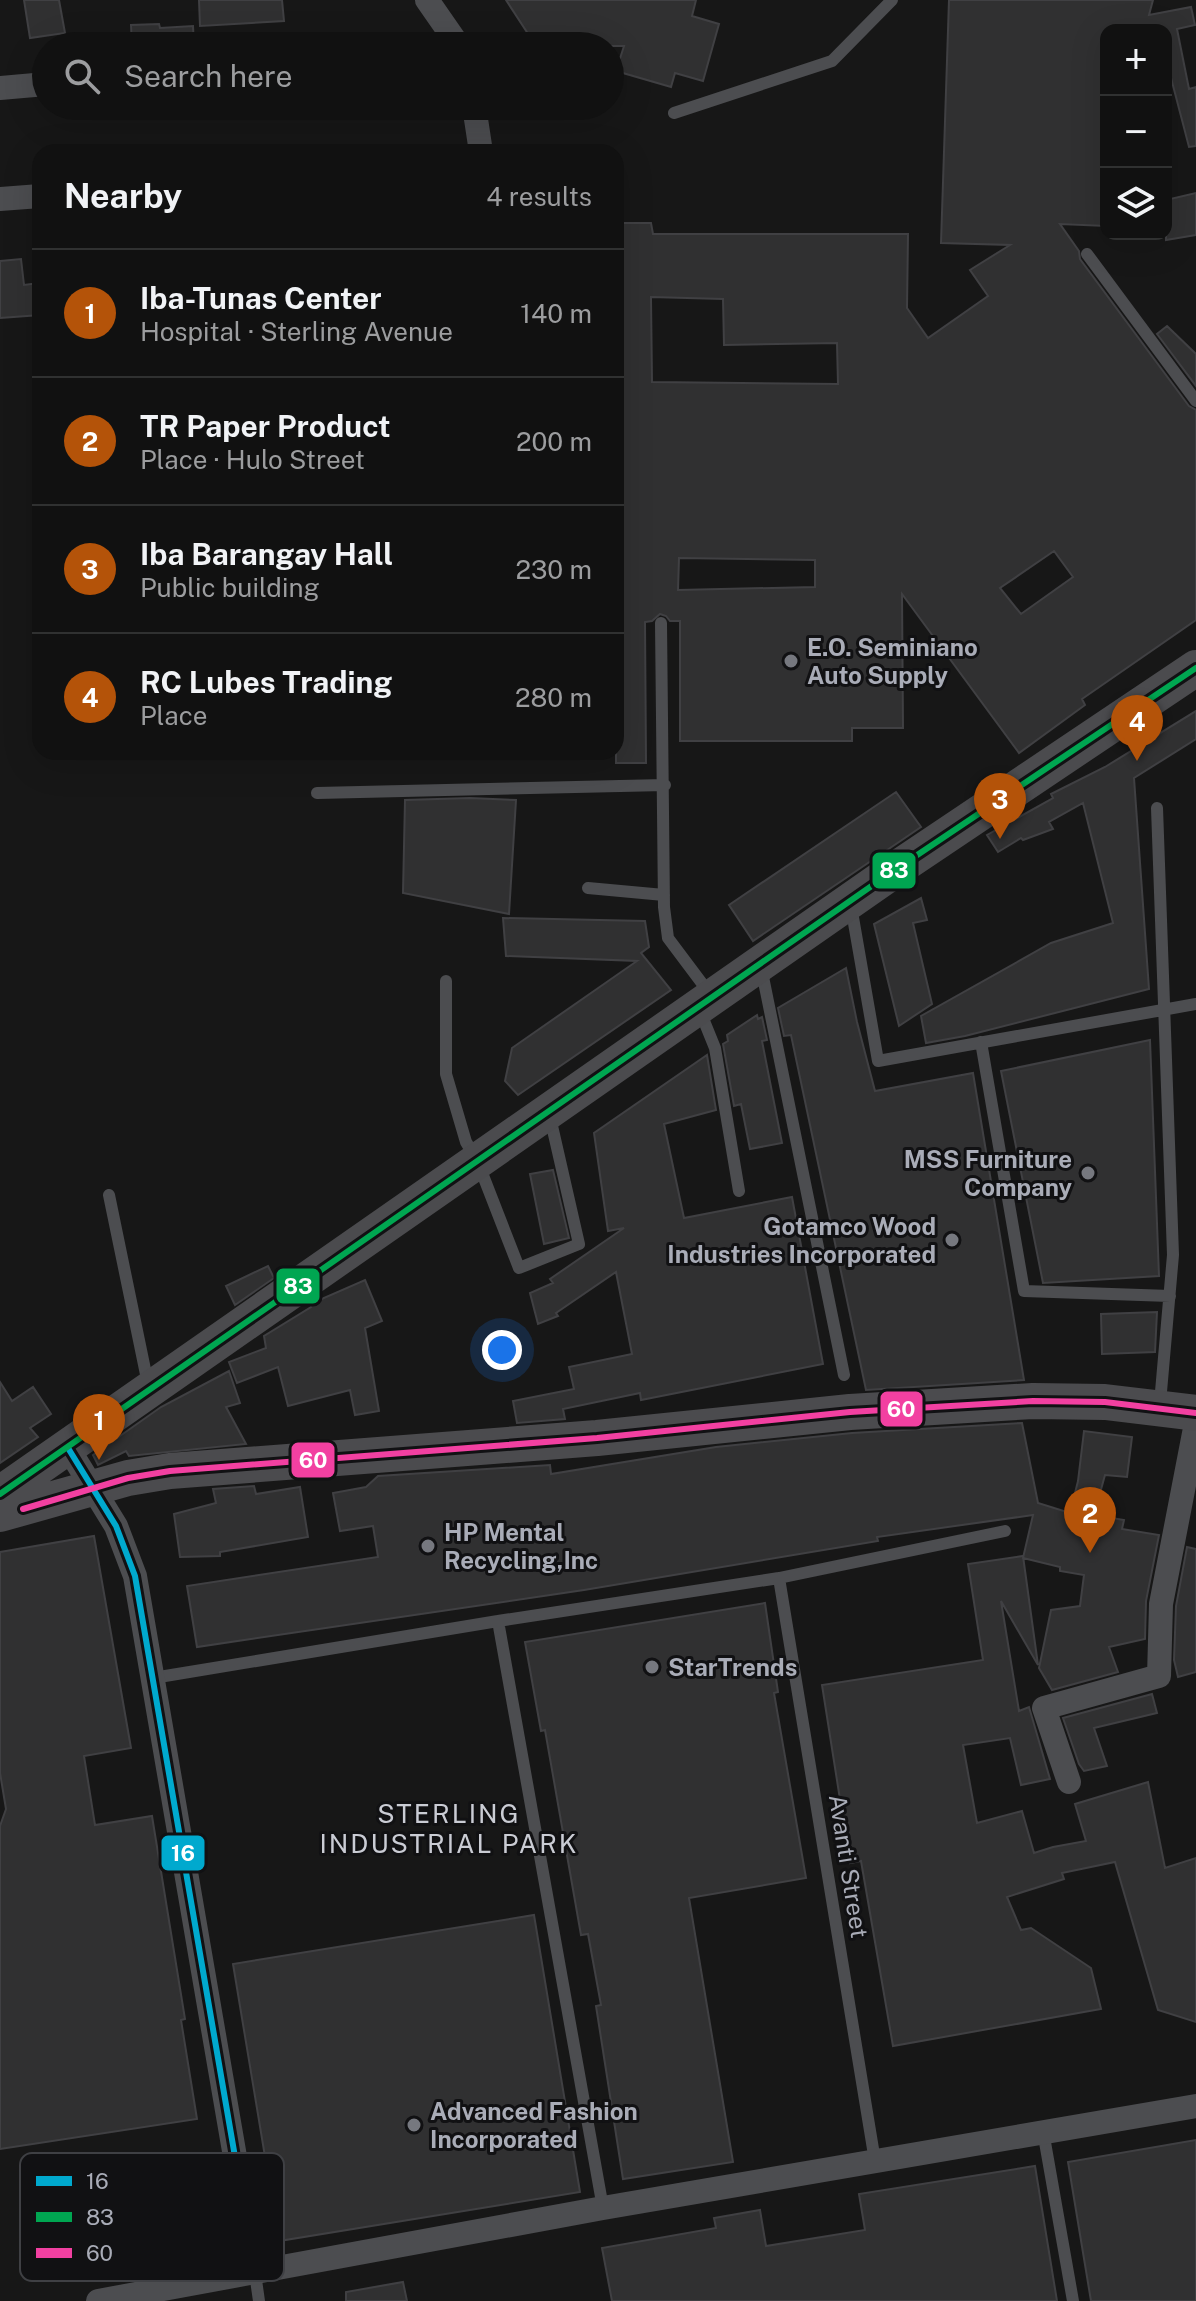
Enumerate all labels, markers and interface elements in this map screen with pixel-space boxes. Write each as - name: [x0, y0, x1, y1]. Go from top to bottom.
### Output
- map controls: [1100, 24, 1172, 240]
- button: +: [1100, 24, 1172, 96]
- search box: [32, 32, 624, 120]
- icon: search: [60, 54, 104, 98]
- text: Search here: [124, 58, 292, 94]
- button: −: [1100, 96, 1172, 168]
- button: layers: [1100, 168, 1172, 240]
- text: Nearby: [64, 176, 182, 216]
- text: 4 results: [486, 181, 592, 212]
- text: Iba-Tunas Center: [140, 280, 382, 316]
- text: 1: [84, 298, 96, 329]
- text: 140 m: [520, 298, 592, 329]
- text: Hospital · Sterling Avenue: [140, 316, 453, 347]
- text: TR Paper Product: [140, 408, 391, 444]
- text: 2: [82, 426, 98, 457]
- text: 200 m: [516, 426, 592, 457]
- text: Place · Hulo Street: [140, 444, 365, 475]
- text: Iba Barangay Hall: [140, 536, 393, 572]
- text: 3: [81, 554, 99, 585]
- text: 230 m: [516, 554, 592, 585]
- text: Public building: [140, 572, 320, 603]
- place label: E.O. Seminiano Auto Supply: [807, 633, 978, 689]
- marker: E.O. Seminiano Auto Supply: [782, 652, 800, 670]
- text: RC Lubes Trading: [140, 664, 392, 700]
- text: 4: [81, 682, 99, 713]
- text: 280 m: [515, 682, 592, 713]
- pin: 4: [1111, 695, 1163, 761]
- text: Place: [140, 700, 207, 731]
- pin: 3: [974, 773, 1026, 839]
- line badge: 83: [871, 851, 917, 890]
- text: 83: [879, 857, 909, 883]
- place label: MSS Furniture Company: [904, 1145, 1072, 1201]
- marker: MSS Furniture Company: [1079, 1164, 1097, 1182]
- place label: Gotamco Wood Industries Incorporated: [667, 1212, 936, 1268]
- marker: Gotamco Wood Industries Incorporated: [943, 1231, 961, 1249]
- line badge: 83: [275, 1267, 321, 1305]
- text: 83: [283, 1273, 313, 1299]
- your location: [482, 1330, 522, 1370]
- line badge: 60: [879, 1390, 924, 1428]
- pin: 1: [73, 1394, 125, 1460]
- text: 60: [887, 1396, 915, 1422]
- line badge: 60: [290, 1441, 336, 1479]
- text: 60: [299, 1447, 327, 1473]
- pin: 2: [1064, 1487, 1116, 1553]
- place label: HP Mental Recycling,Inc: [444, 1518, 598, 1574]
- marker: HP Mental Recycling,Inc: [419, 1537, 437, 1555]
- place label: StarTrends: [668, 1653, 797, 1681]
- marker: StarTrends: [643, 1658, 661, 1676]
- street label: Avanti Street: [824, 1792, 874, 1940]
- district label: STERLING INDUSTRIAL PARK: [319, 1798, 579, 1859]
- line badge: 16: [160, 1834, 206, 1872]
- text: 16: [171, 1840, 195, 1866]
- place label: Advanced Fashion Incorporated: [430, 2097, 638, 2153]
- marker: Advanced Fashion Incorporated: [405, 2116, 423, 2134]
- legend: [20, 2153, 284, 2281]
- text: 16: [86, 2168, 109, 2194]
- text: 83: [86, 2204, 114, 2230]
- text: 60: [86, 2240, 113, 2266]

